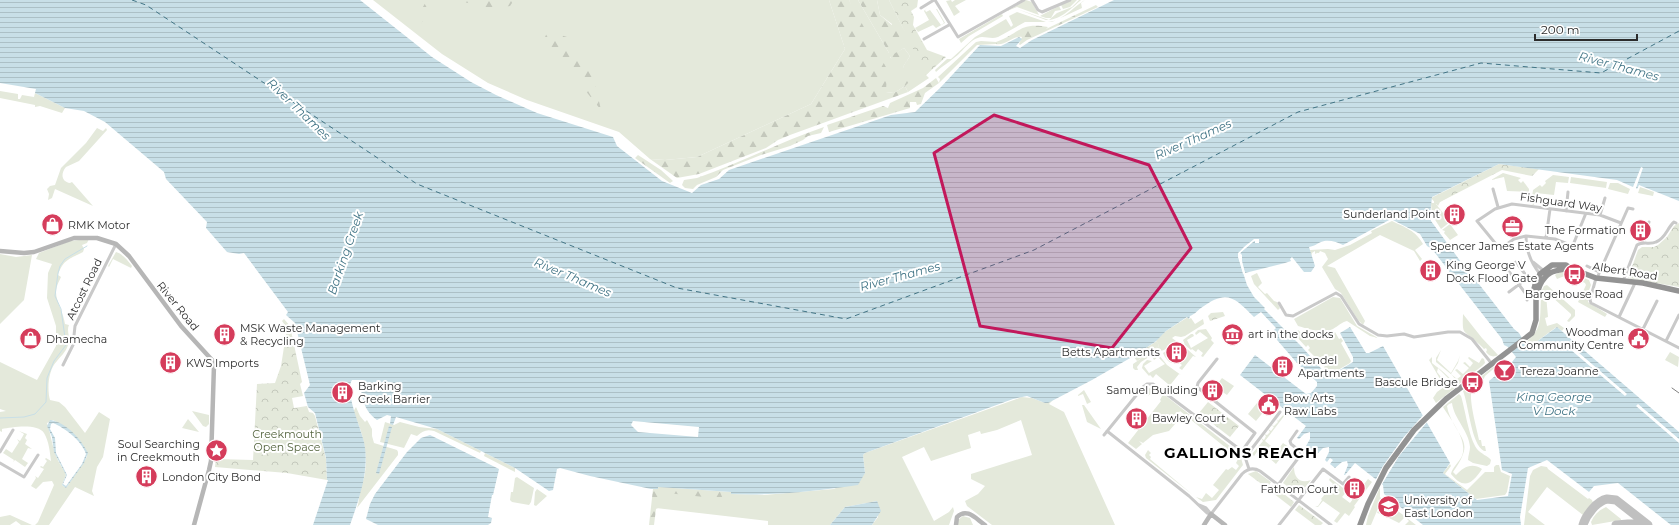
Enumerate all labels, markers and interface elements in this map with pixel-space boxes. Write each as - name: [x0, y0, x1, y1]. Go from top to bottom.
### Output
- scale bar: [1535, 16, 1637, 42]
- text: 200 m: [1541, 22, 1580, 37]
- water label: River Thames: [1577, 48, 1661, 84]
- water label: River Thames: [264, 75, 334, 143]
- water label: River Thames: [1152, 115, 1234, 163]
- street label: Fishguard Way: [1519, 189, 1603, 215]
- building icon: Sunderland Point: [1442, 201, 1468, 227]
- place label: Sunderland Point: [1343, 207, 1441, 221]
- water label: Barking Creek: [324, 209, 366, 296]
- shop icon: RMK Motor: [39, 212, 65, 238]
- office icon: Spencer James Estate Agents: [1499, 213, 1525, 239]
- building icon: The Formation: [1628, 217, 1654, 243]
- place label: RMK Motor: [68, 218, 130, 232]
- place label: The Formation: [1545, 223, 1626, 237]
- place label: Spencer James Estate Agents: [1430, 239, 1594, 253]
- water label: River Thames: [532, 254, 614, 300]
- street label: Atcost Road: [63, 256, 105, 322]
- water label: River Thames: [858, 258, 942, 294]
- building icon: King George V Dock Flood Gate: [1417, 258, 1443, 284]
- place label: King George V Dock Flood Gate: [1446, 258, 1538, 285]
- street label: Albert Road: [1591, 259, 1659, 283]
- bus stop icon: Bargehouse Road: [1561, 261, 1587, 287]
- street label: River Road: [154, 279, 202, 333]
- place label: Bargehouse Road: [1525, 287, 1623, 301]
- building icon: MSK Waste Management & Recycling: [211, 321, 237, 347]
- place label: MSK Waste Management & Recycling: [240, 321, 381, 348]
- museum icon: art in the docks: [1219, 321, 1245, 347]
- place label: Woodman Community Centre: [1519, 325, 1624, 352]
- public building icon: Woodman Community Centre: [1626, 325, 1652, 351]
- shop icon: Dhamecha: [18, 326, 44, 352]
- place label: art in the docks: [1248, 327, 1334, 341]
- place label: Dhamecha: [46, 332, 107, 346]
- building icon: Betts Apartments: [1163, 339, 1189, 365]
- place label: Betts Apartments: [1062, 345, 1161, 359]
- building icon: KWS Imports: [158, 350, 184, 376]
- building icon: Rendel Apartments: [1270, 353, 1296, 379]
- place label: Rendel Apartments: [1298, 353, 1365, 380]
- place label: KWS Imports: [186, 356, 259, 370]
- bar icon: Tereza Joanne: [1492, 358, 1518, 384]
- place label: Tereza Joanne: [1520, 364, 1599, 378]
- bus stop icon: Bascule Bridge: [1460, 369, 1486, 395]
- place label: Bascule Bridge: [1375, 375, 1458, 389]
- building icon: Samuel Building: [1200, 377, 1226, 403]
- building icon: Barking Creek Barrier: [329, 379, 355, 405]
- place label: Barking Creek Barrier: [358, 379, 430, 406]
- place label: Samuel Building: [1106, 383, 1198, 397]
- water label: King George V Dock: [1516, 389, 1592, 418]
- public building icon: Bow Arts Raw Labs: [1256, 391, 1282, 417]
- place label: Bow Arts Raw Labs: [1284, 391, 1337, 418]
- building icon: Bawley Court: [1124, 405, 1150, 431]
- place label: Bawley Court: [1152, 411, 1226, 425]
- park label: Creekmouth Open Space: [252, 427, 322, 454]
- place label: Soul Searching in Creekmouth: [117, 437, 200, 464]
- place icon: Soul Searching in Creekmouth: [203, 437, 229, 463]
- district label: GALLIONS REACH: [1164, 443, 1318, 462]
- building icon: London City Bond: [134, 464, 160, 490]
- place label: London City Bond: [162, 470, 261, 484]
- building icon: Fathom Court: [1341, 476, 1367, 502]
- place label: Fathom Court: [1261, 482, 1339, 496]
- school or university icon: University of East London: [1376, 493, 1402, 519]
- place label: University of East London: [1404, 493, 1473, 520]

